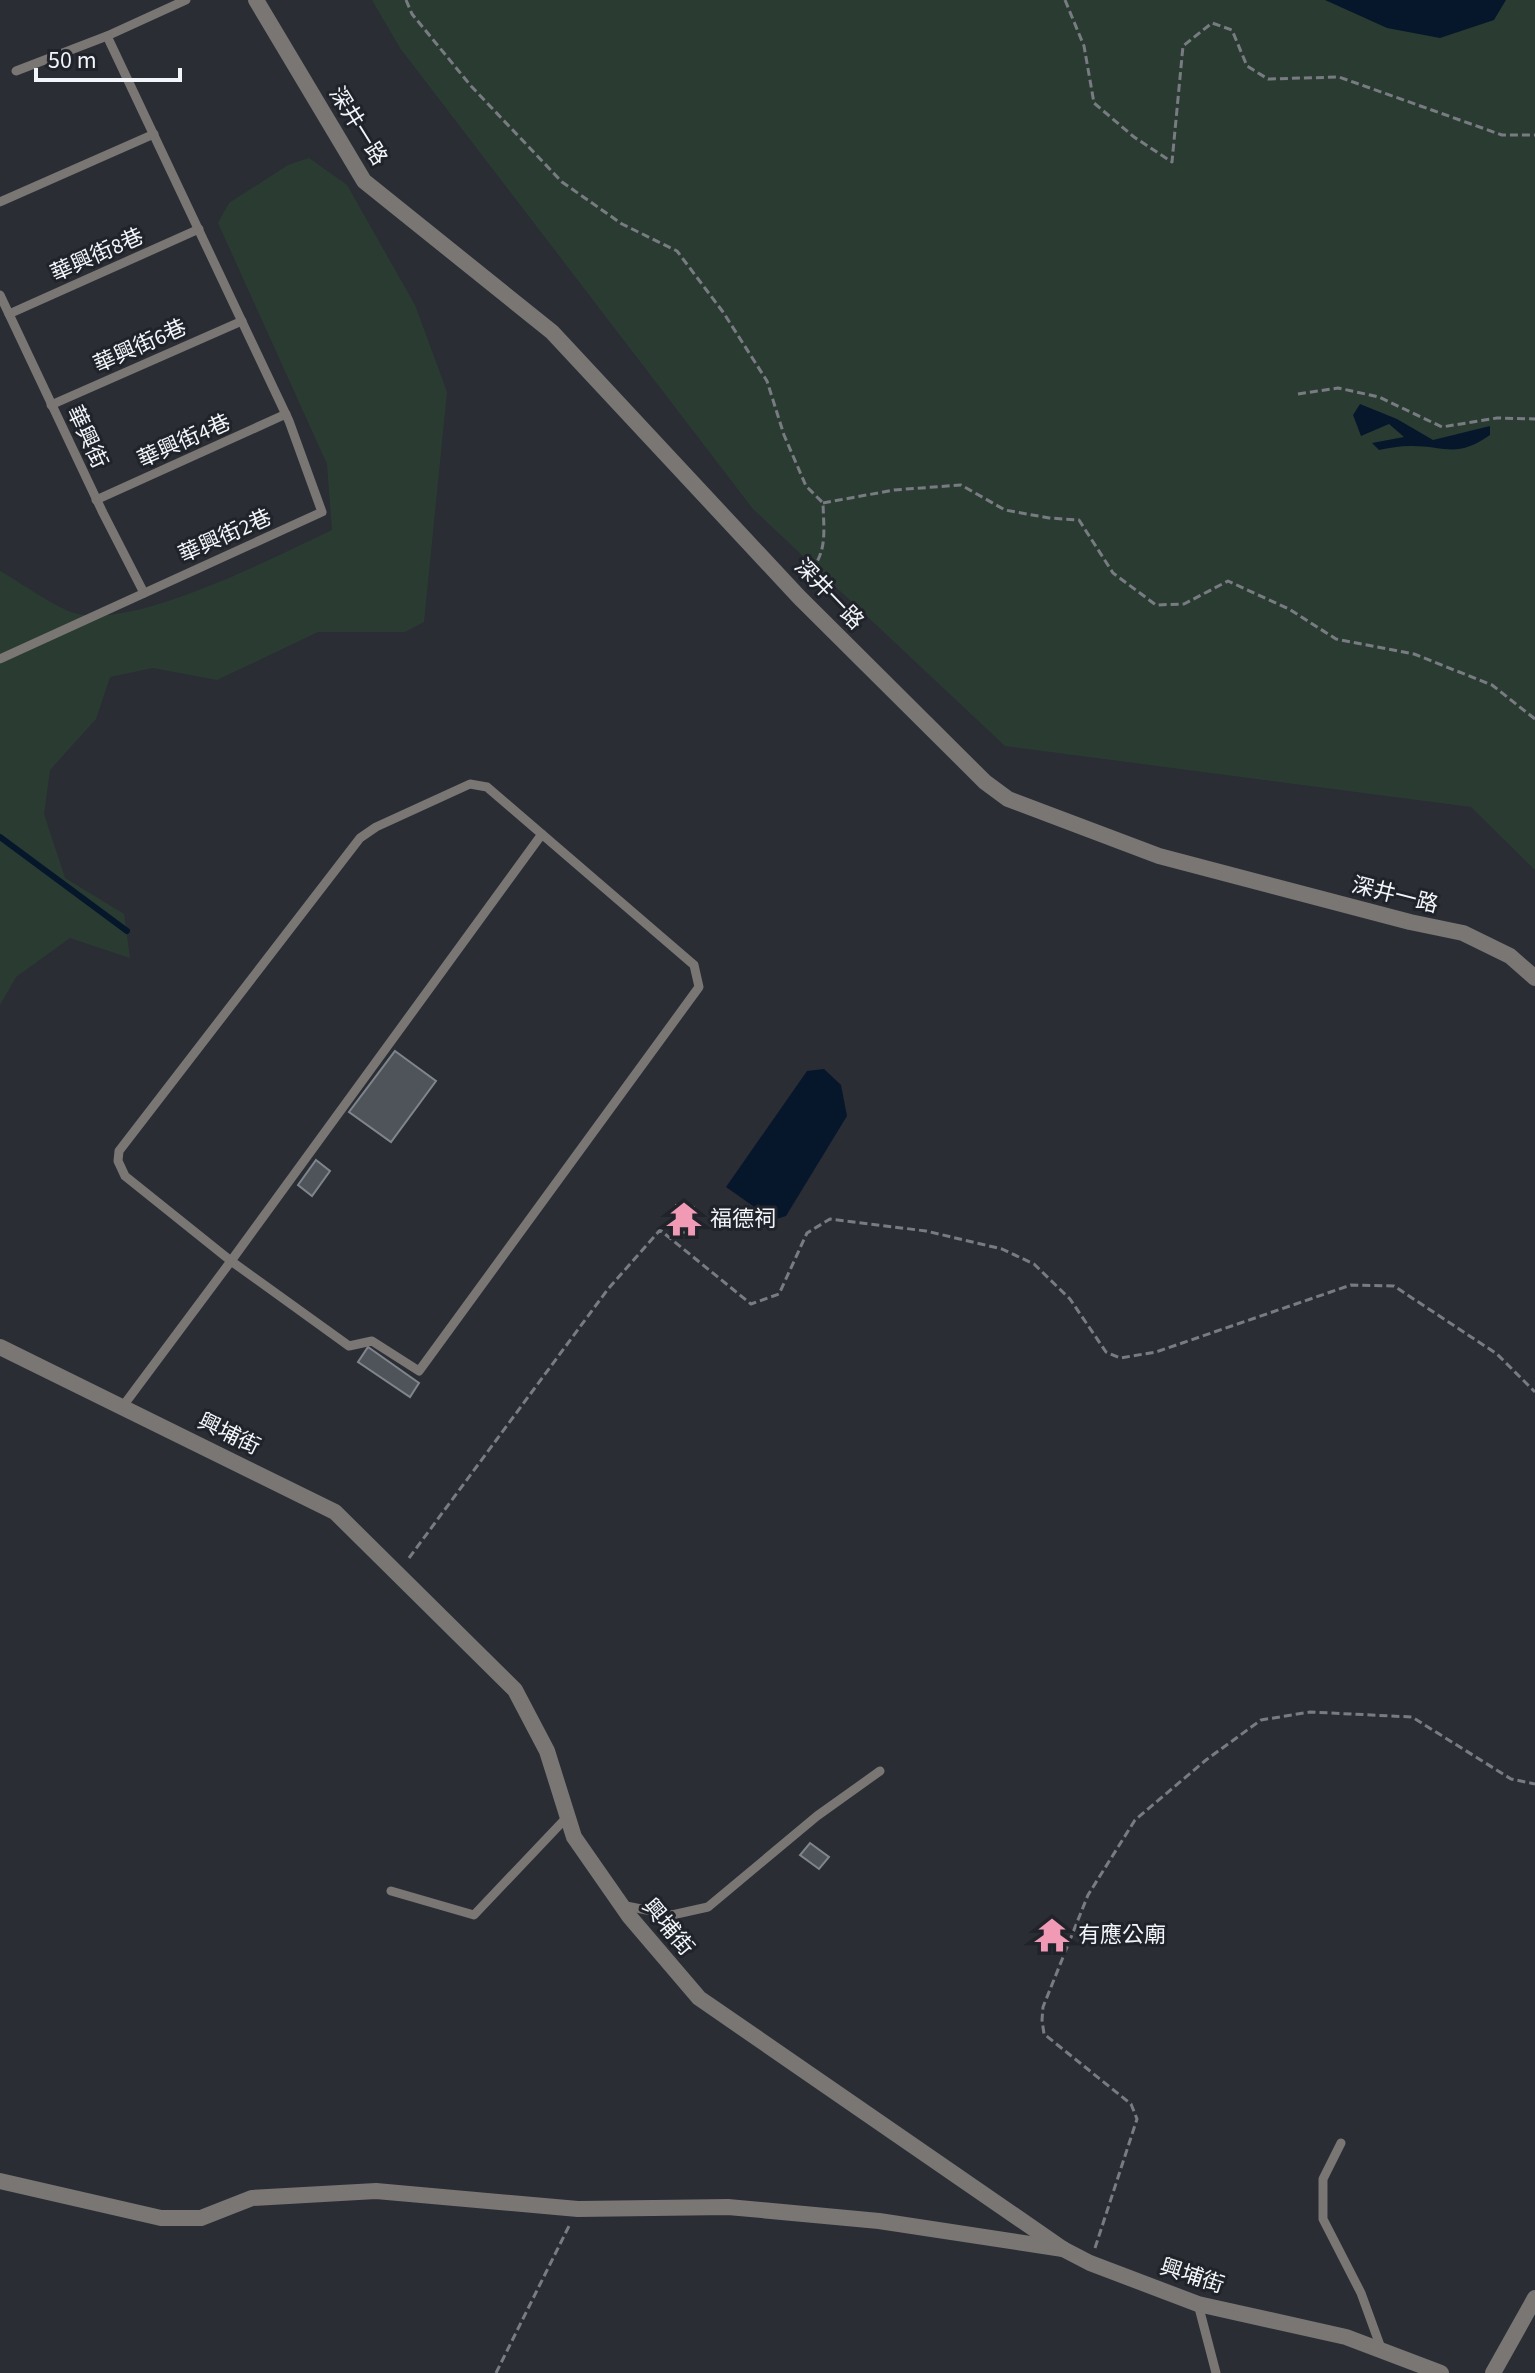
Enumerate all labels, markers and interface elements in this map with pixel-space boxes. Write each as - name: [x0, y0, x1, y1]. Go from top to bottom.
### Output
- scale bar: [36, 32, 180, 82]
- text: 50 m: [48, 43, 97, 78]
- street label: 深井一路: [321, 80, 395, 172]
- street label: 華興街8巷: [45, 220, 149, 290]
- street label: 華興街6巷: [88, 311, 192, 381]
- street label: 華興街: [59, 400, 115, 474]
- street label: 華興街4巷: [132, 406, 236, 476]
- street label: 華興街2巷: [173, 501, 277, 571]
- street label: 深井一路: [787, 551, 871, 637]
- street label: 深井一路: [1348, 869, 1442, 921]
- temple icon: 福德祠: [665, 1200, 703, 1238]
- place label: 福德祠: [710, 1203, 776, 1235]
- street label: 興埔街: [192, 1405, 266, 1463]
- street label: 興埔街: [635, 1891, 701, 1963]
- temple icon: 有應公廟: [1033, 1916, 1071, 1954]
- place label: 有應公廟: [1078, 1919, 1166, 1951]
- street label: 興埔街: [1156, 2251, 1228, 2301]

